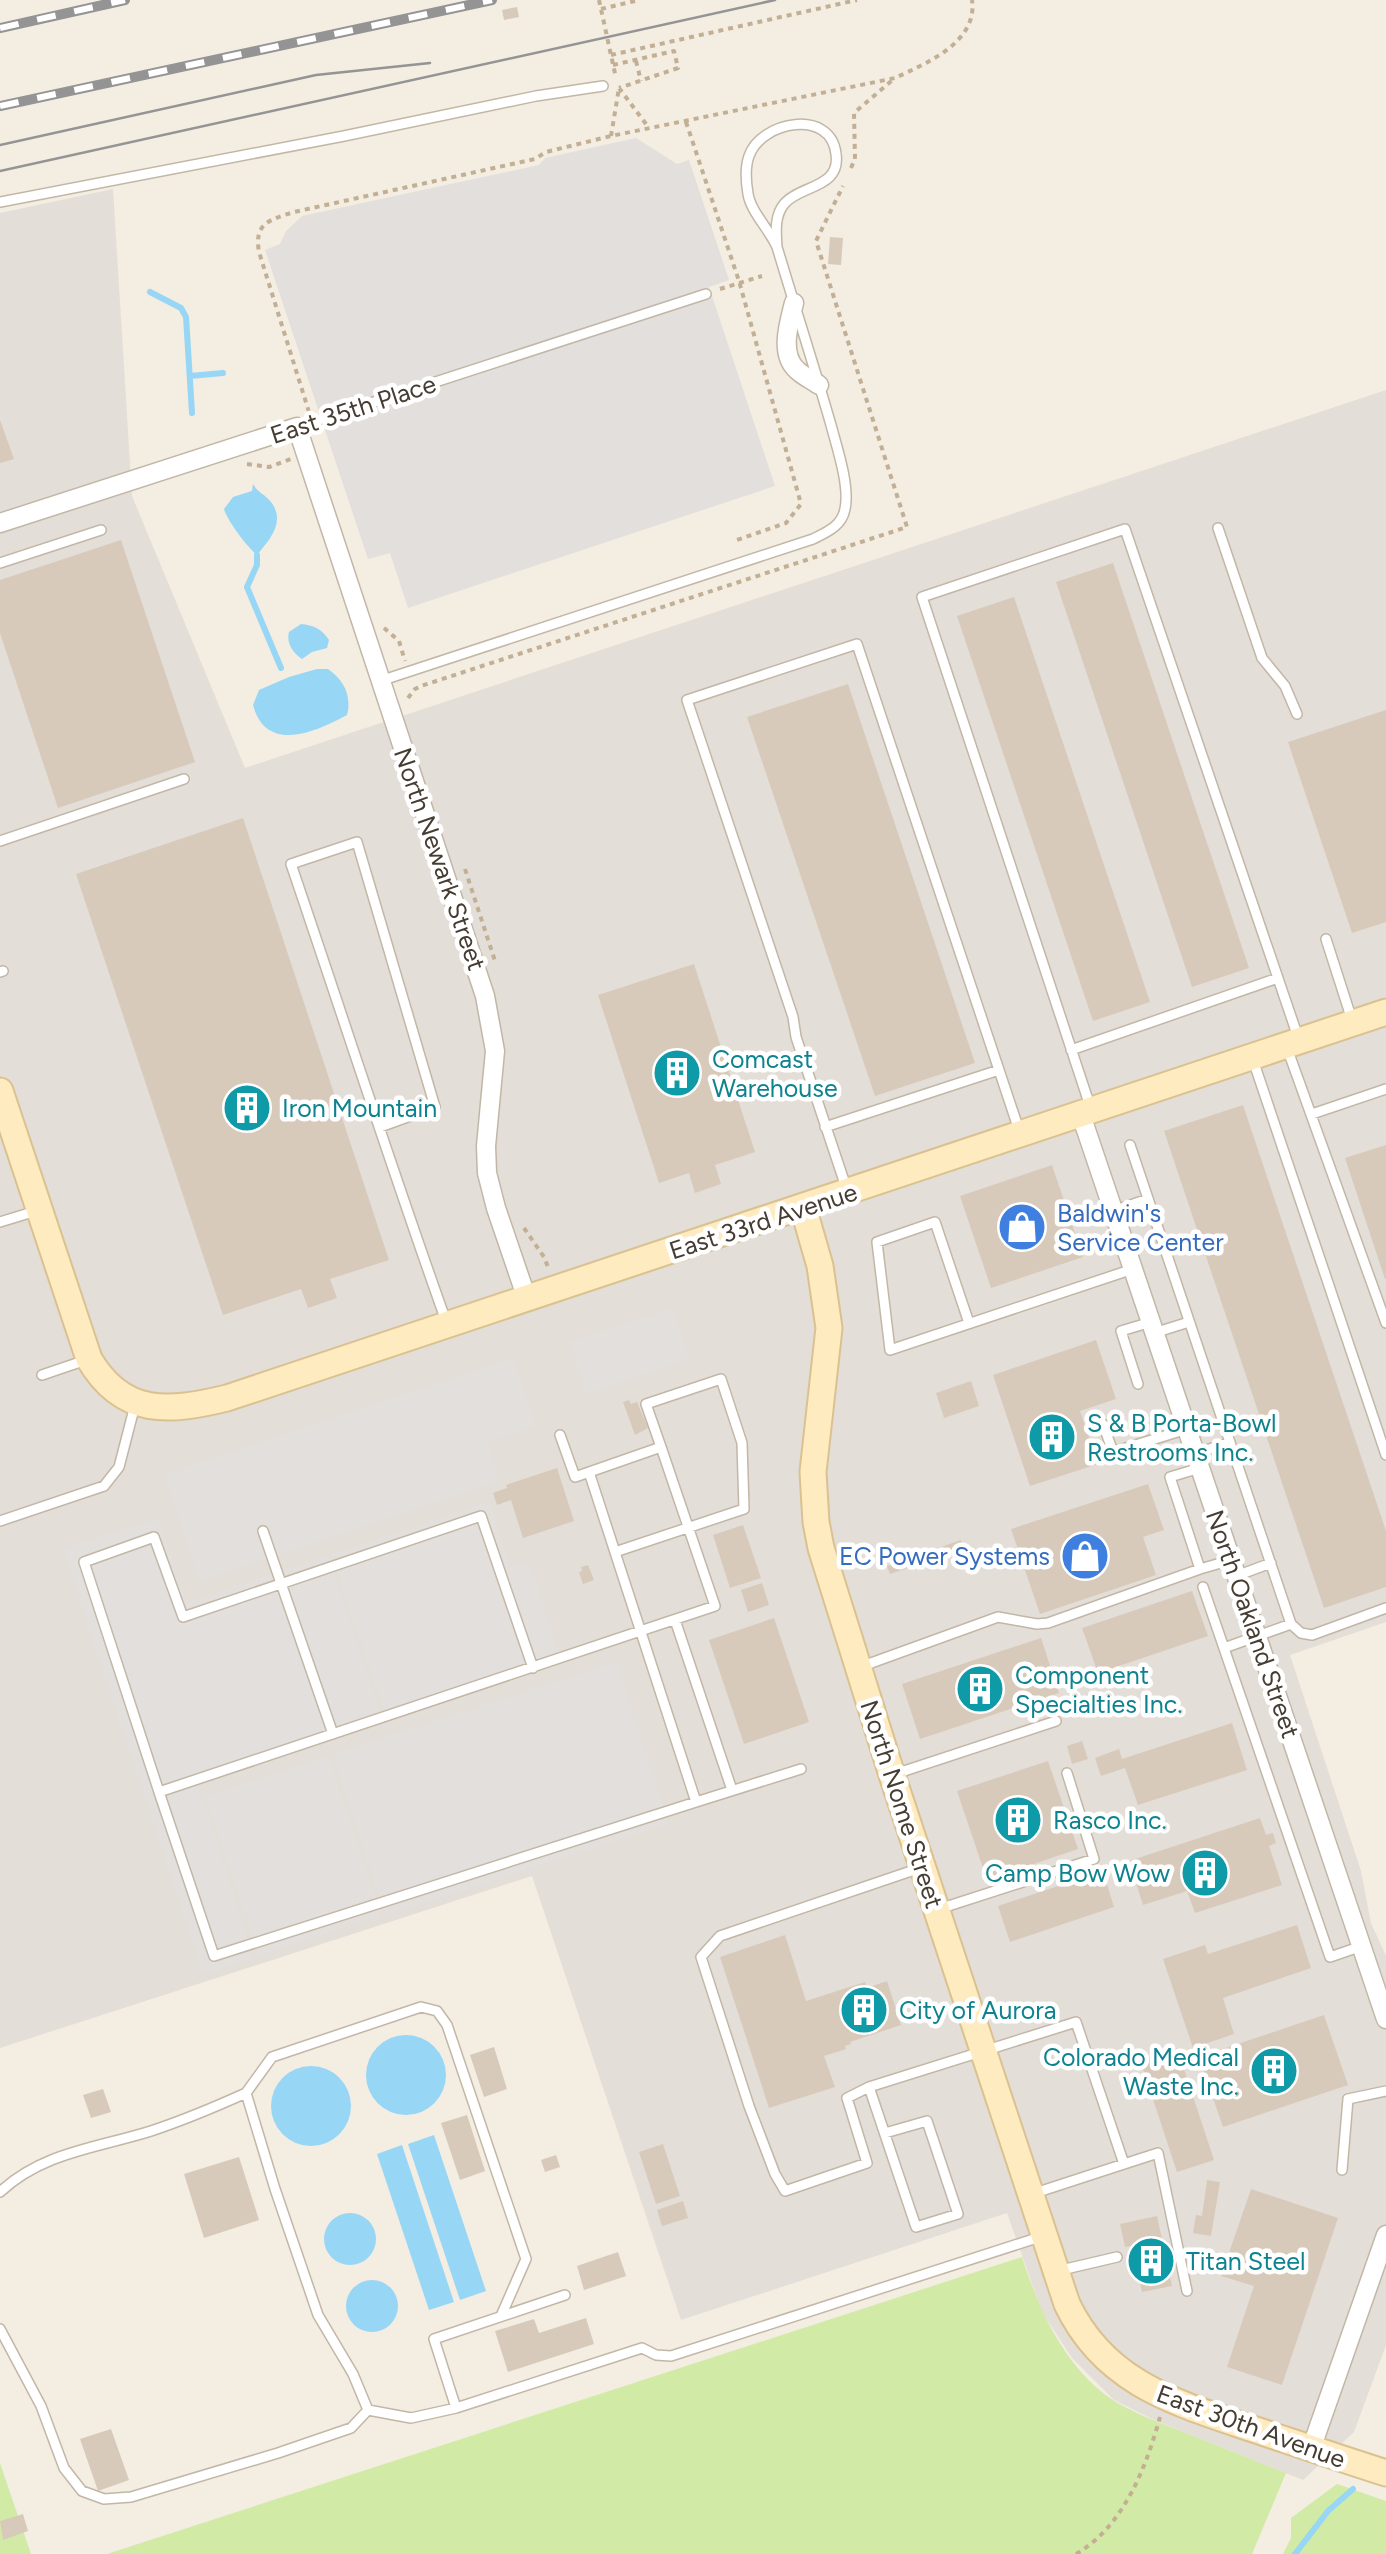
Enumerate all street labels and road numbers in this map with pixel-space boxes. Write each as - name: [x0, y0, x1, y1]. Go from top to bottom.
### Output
- street label: East 35th Place: [266, 368, 440, 450]
- street label: North Newark Street: [388, 744, 492, 974]
- street label: East 33rd Avenue: [665, 1176, 861, 1266]
- street label: North Oakland Street: [1200, 1506, 1306, 1742]
- street label: North Nome Street: [854, 1696, 950, 1912]
- street label: East 30th Avenue: [1153, 2378, 1349, 2474]

